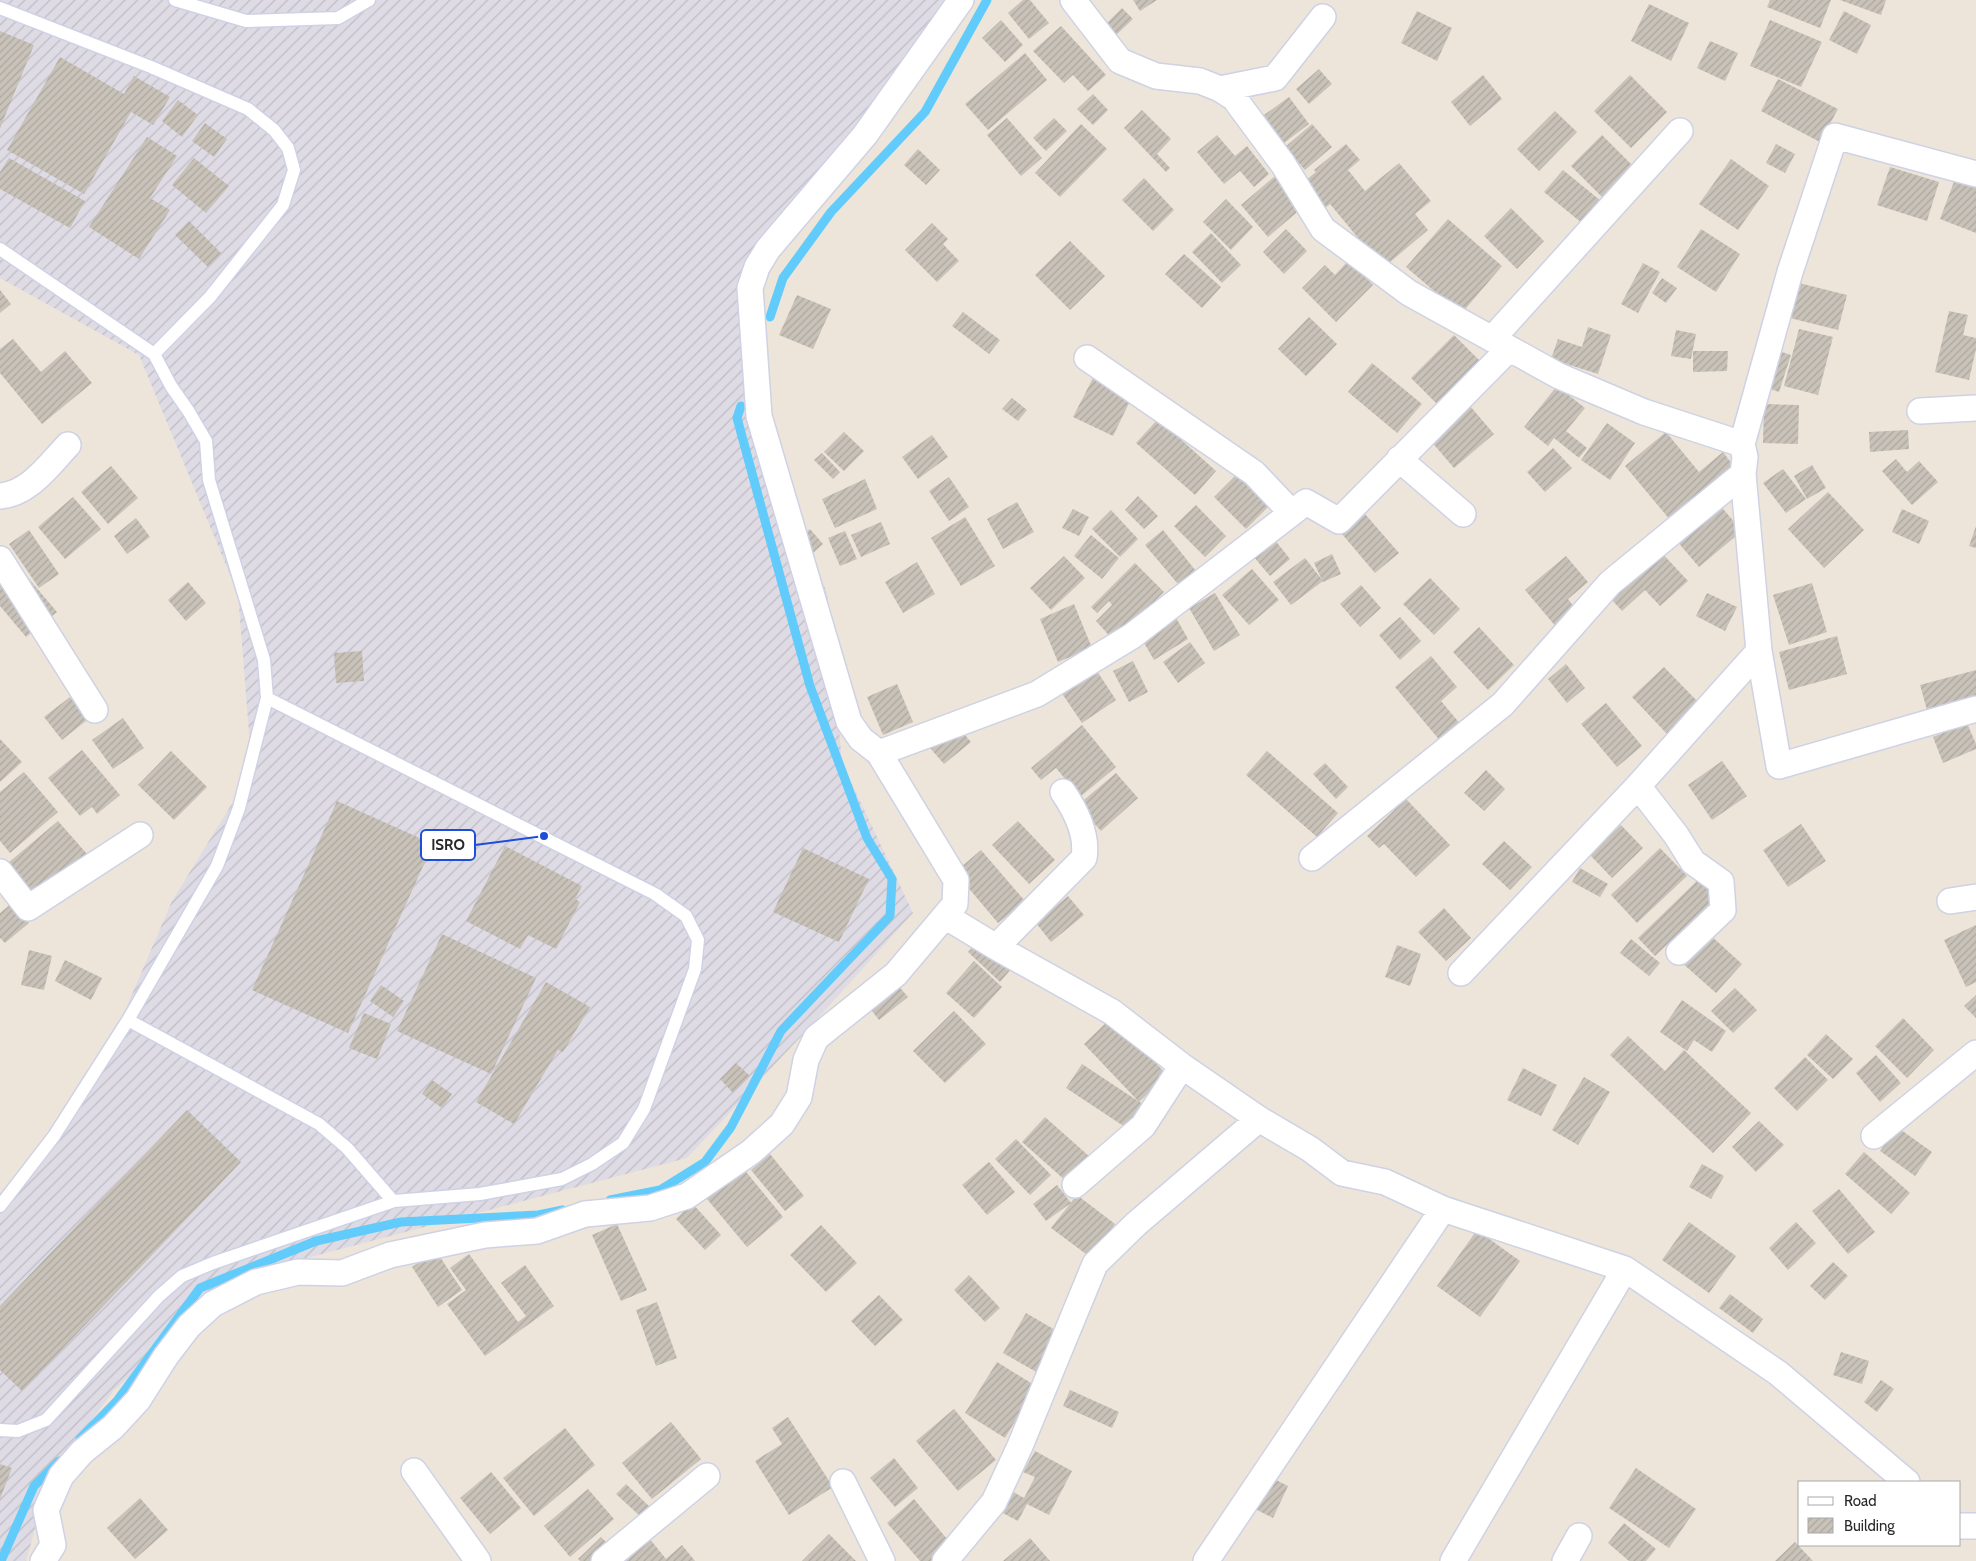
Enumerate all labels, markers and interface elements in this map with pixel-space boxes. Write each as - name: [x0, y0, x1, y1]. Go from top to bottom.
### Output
- callout: ISRO: [421, 830, 475, 860]
- text: ISRO: [431, 836, 465, 854]
- legend: [1798, 1481, 1961, 1546]
- text: Road: [1844, 1492, 1877, 1510]
- text: Building: [1844, 1517, 1895, 1535]

